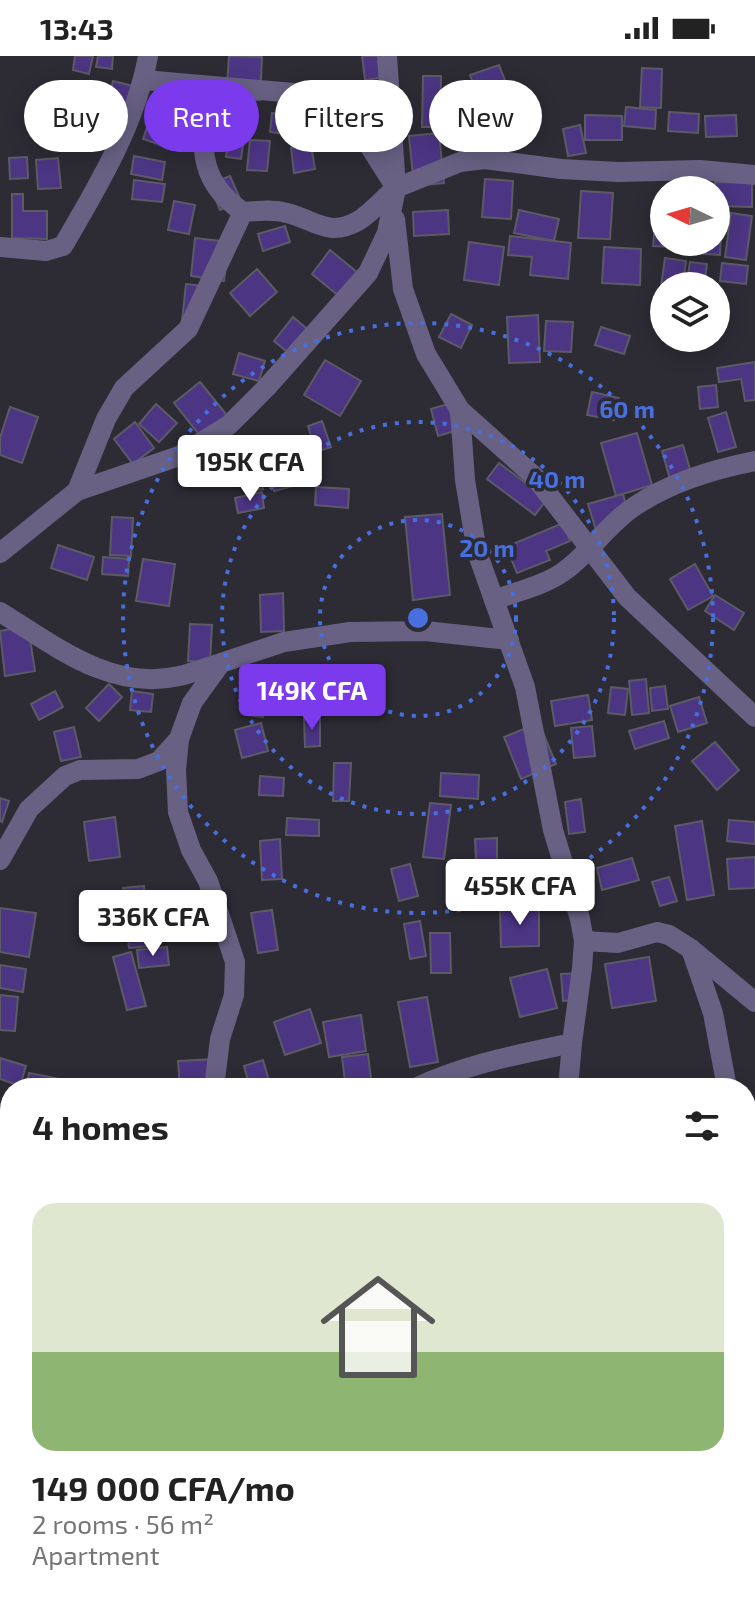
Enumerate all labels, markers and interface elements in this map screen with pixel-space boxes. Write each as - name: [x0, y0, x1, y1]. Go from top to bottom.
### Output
- text: 13:43: [40, 10, 114, 46]
- chip: Buy: [24, 80, 128, 152]
- chip: Rent: [144, 80, 259, 152]
- chip: Filters: [275, 80, 413, 152]
- chip: New: [429, 80, 542, 152]
- north arrow: [650, 176, 730, 256]
- map controls: [650, 176, 730, 352]
- button: layers: [650, 272, 730, 352]
- text: 60 m: [599, 394, 655, 423]
- pin: 195K CFA: [167, 435, 333, 503]
- text: 195K CFA: [196, 445, 304, 476]
- text: 40 m: [529, 464, 585, 493]
- text: 20 m: [459, 533, 515, 562]
- centre of rings: [404, 604, 432, 632]
- pin: 149K CFA: [229, 664, 395, 732]
- text: 149K CFA: [257, 674, 367, 705]
- pin: 455K CFA: [437, 859, 603, 927]
- text: 455K CFA: [464, 869, 576, 900]
- pin: 336K CFA: [70, 890, 236, 958]
- text: 336K CFA: [97, 900, 209, 931]
- icon: filters: [680, 1104, 724, 1148]
- text: 4 homes: [32, 1106, 169, 1147]
- icon: home: [306, 1255, 450, 1399]
- text: 149 000 CFA/mo: [32, 1467, 295, 1508]
- text: 2 rooms · 56 m²: [32, 1508, 214, 1539]
- text: Apartment: [32, 1539, 160, 1570]

